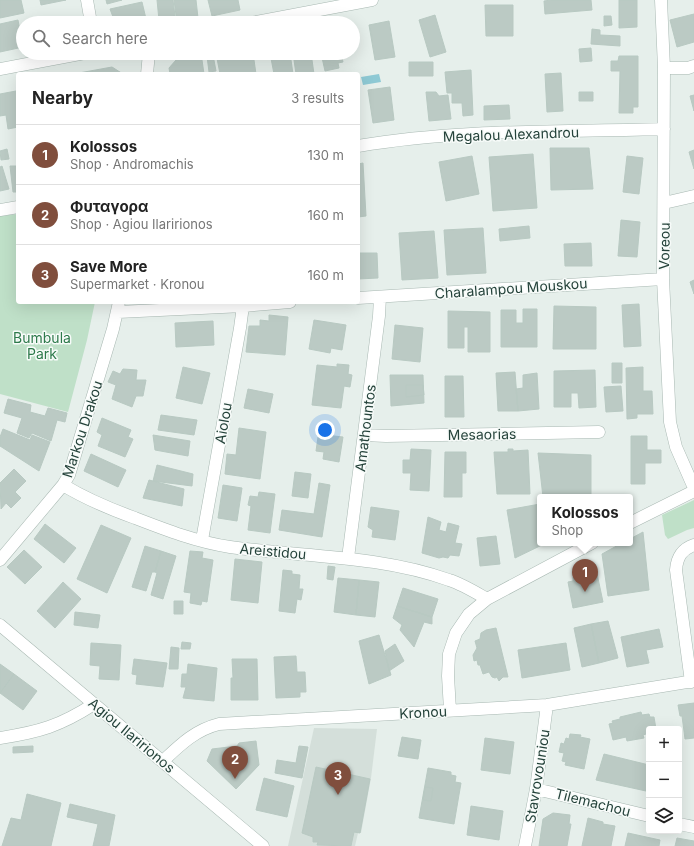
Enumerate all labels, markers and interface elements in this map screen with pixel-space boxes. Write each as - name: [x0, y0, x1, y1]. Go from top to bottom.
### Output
- search box: [16, 16, 360, 60]
- icon: search: [30, 27, 52, 49]
- text: Search here: [62, 29, 148, 48]
- text: Nearby: [32, 88, 93, 108]
- text: 3 results: [291, 90, 344, 106]
- street label: Megalou Alexandrou: [443, 123, 579, 145]
- text: Kolossos: [70, 137, 137, 156]
- text: 1: [42, 147, 48, 163]
- text: 130 m: [307, 147, 344, 163]
- text: Shop · Andromachis: [70, 156, 194, 172]
- text: Φυταγορα: [70, 197, 148, 216]
- text: 2: [41, 207, 49, 223]
- text: 160 m: [307, 207, 344, 223]
- text: Shop · Agiou Ilaririonos: [70, 216, 213, 232]
- street label: Voreou: [655, 222, 673, 270]
- text: Save More: [70, 257, 147, 276]
- text: 3: [41, 267, 49, 283]
- text: 160 m: [307, 267, 344, 283]
- street label: Charalampou Mouskou: [434, 274, 588, 302]
- text: Supermarket · Kronou: [70, 276, 205, 292]
- park label: Bumbula Park: [13, 329, 71, 362]
- street label: Markou Drakou: [58, 378, 106, 480]
- street label: Amathountos: [351, 383, 379, 473]
- street label: Aiolou: [211, 401, 235, 445]
- your location: [315, 420, 335, 440]
- street label: Mesaorias: [448, 425, 516, 443]
- popup: [537, 494, 633, 546]
- text: Kolossos: [551, 503, 619, 522]
- text: Shop: [551, 522, 583, 538]
- street label: Areistidou: [239, 540, 307, 562]
- pin: 1: [572, 559, 598, 592]
- street label: Agiou Ilaririonos: [85, 694, 179, 776]
- street label: Kronou: [399, 702, 447, 722]
- map controls: [646, 726, 682, 834]
- button: +: [646, 726, 682, 762]
- street label: Stavrovouniou: [521, 728, 553, 824]
- pin: 2: [222, 746, 248, 779]
- pin: 3: [325, 762, 351, 795]
- button: −: [646, 762, 682, 798]
- street label: Tilemachou: [554, 784, 632, 820]
- button: layers: [646, 798, 682, 834]

